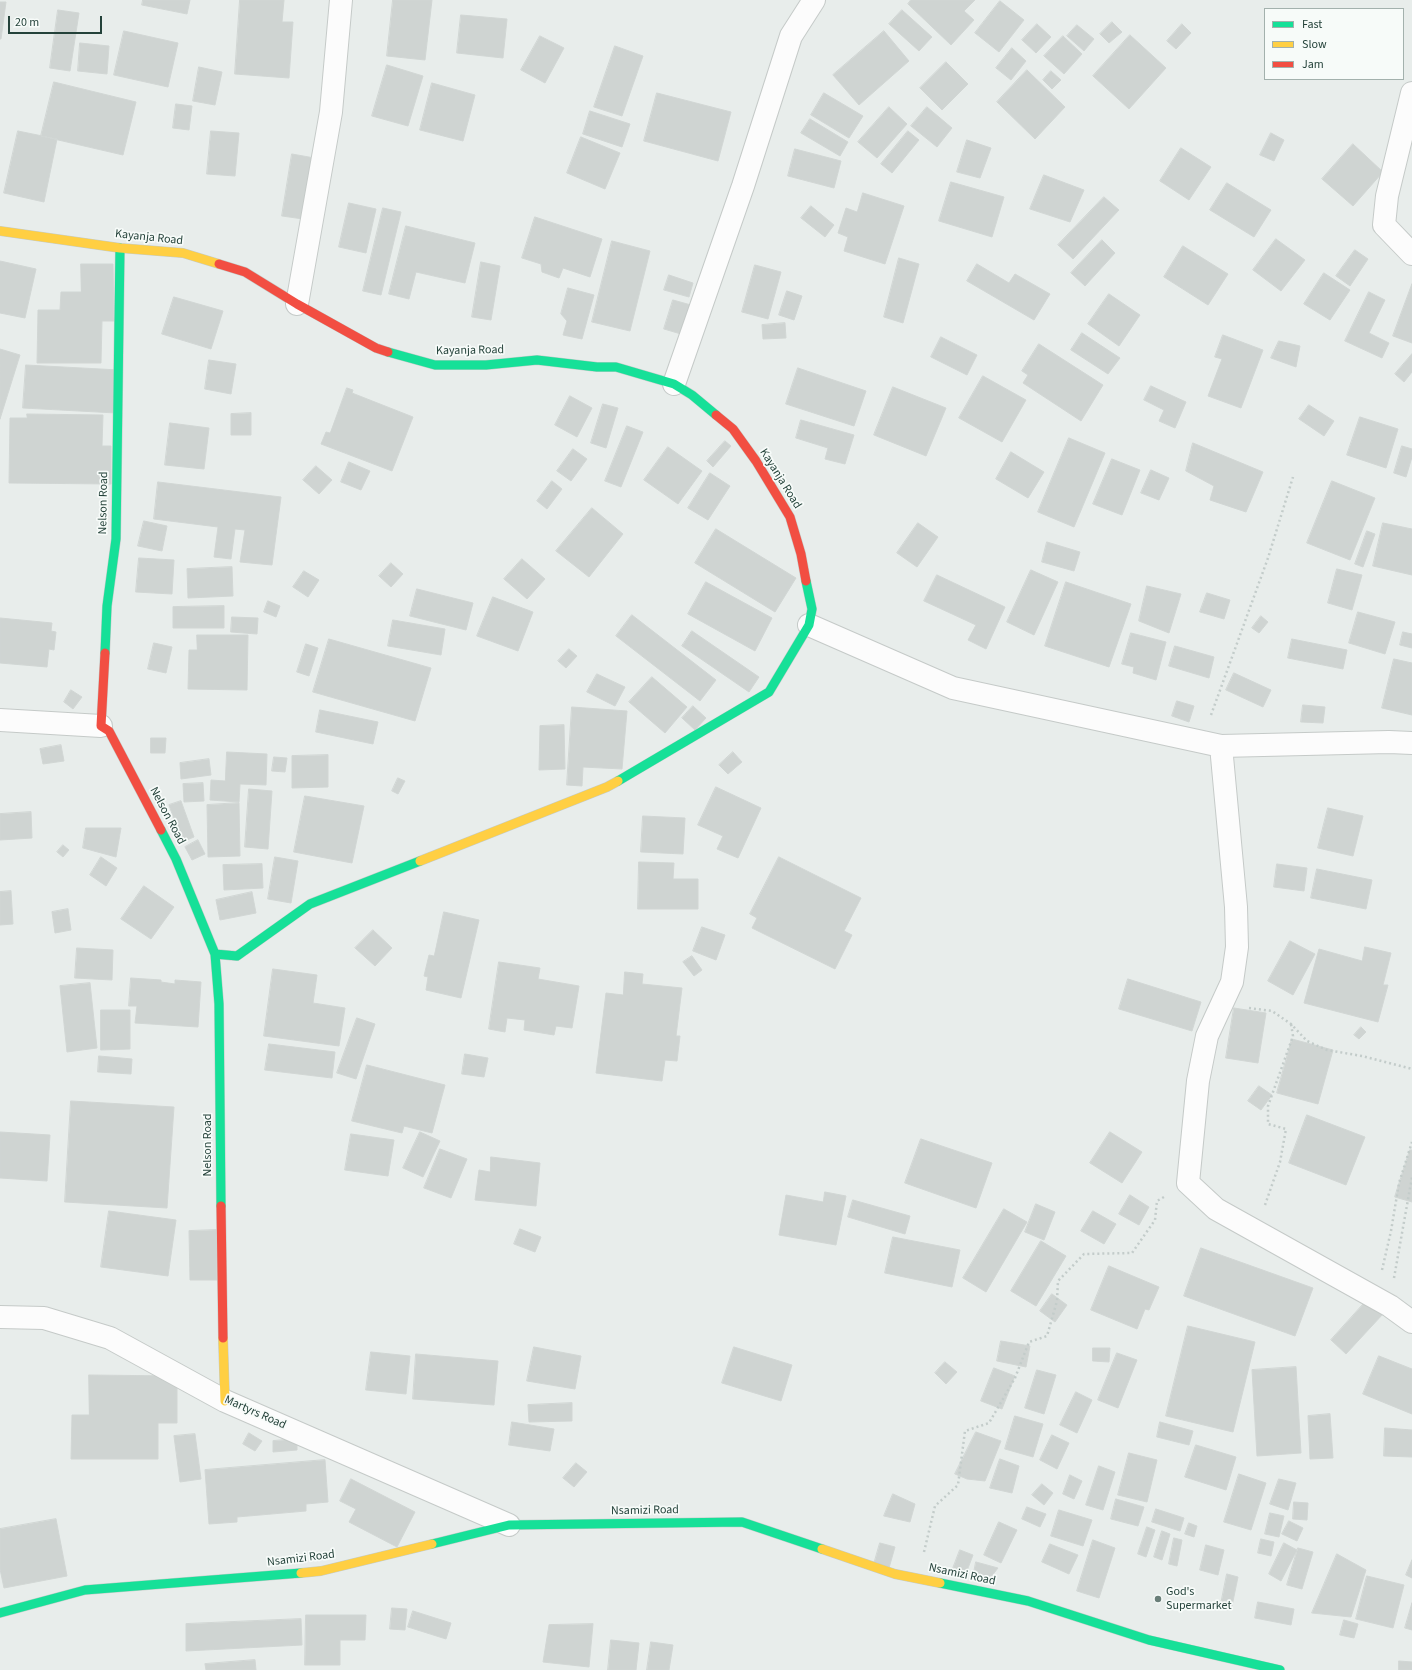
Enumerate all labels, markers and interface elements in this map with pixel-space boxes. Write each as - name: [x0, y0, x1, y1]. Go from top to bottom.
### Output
- scale bar: [10, 8, 104, 34]
- legend: [1264, 8, 1404, 80]
- text: 20 m: [15, 14, 39, 31]
- text: Fast: [1302, 16, 1322, 33]
- text: Slow: [1302, 36, 1327, 53]
- text: Jam: [1302, 56, 1324, 73]
- street label: Kayanja Road: [114, 227, 184, 249]
- street label: Kayanja Road: [436, 343, 504, 359]
- street label: Kayanja Road: [756, 446, 804, 512]
- street label: Nelson Road: [96, 471, 112, 535]
- street label: Nelson Road: [146, 785, 188, 847]
- street label: Nelson Road: [201, 1113, 215, 1177]
- street label: Martyrs Road: [222, 1393, 288, 1433]
- street label: Nsamizi Road: [611, 1503, 679, 1519]
- street label: Nsamizi Road: [266, 1548, 336, 1570]
- street label: Nsamizi Road: [927, 1561, 997, 1589]
- place label: God's Supermarket: [1166, 1585, 1231, 1613]
- marker: God's Supermarket: [1153, 1594, 1163, 1604]

